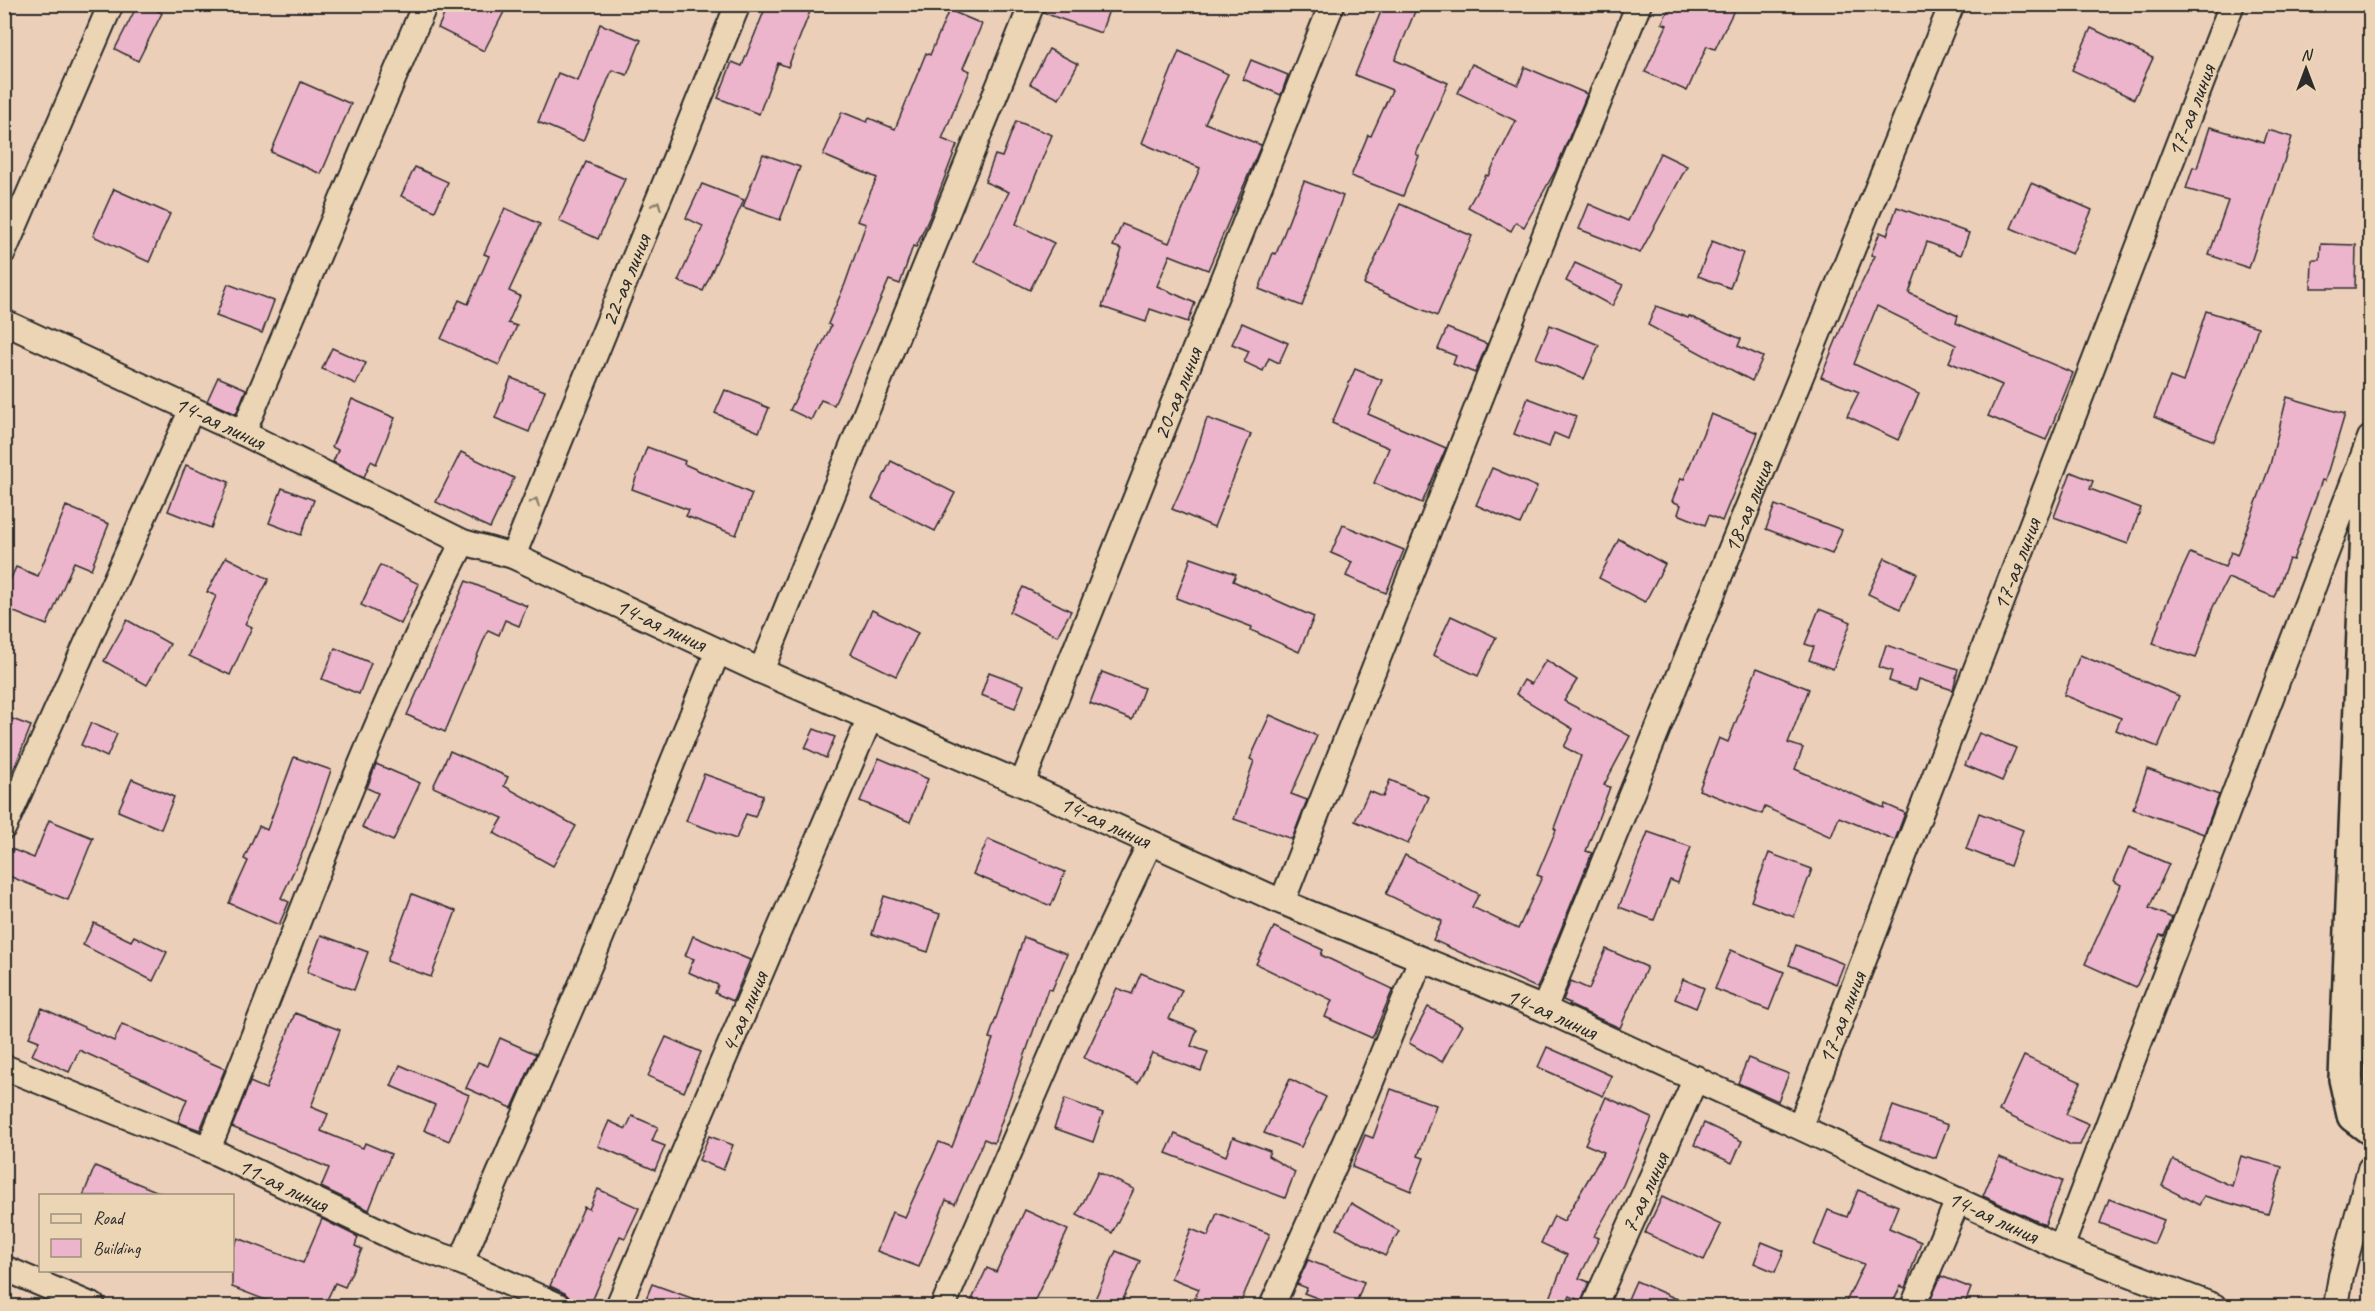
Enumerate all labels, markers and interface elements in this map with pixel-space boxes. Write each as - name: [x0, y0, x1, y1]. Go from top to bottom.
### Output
- north arrow: [2276, 39, 2336, 99]
- text: N: [2301, 45, 2314, 65]
- street label: 17-ая линия: [2160, 59, 2223, 161]
- one-way arrow: [649, 200, 662, 211]
- street label: 22-ая линия: [593, 228, 658, 330]
- street label: 20-ая линия: [1145, 342, 1209, 444]
- street label: 14-ая линия: [170, 388, 271, 457]
- street label: 18-ая линия: [1716, 455, 1780, 557]
- one-way arrow: [528, 497, 540, 508]
- street label: 17-ая линия: [1985, 512, 2048, 615]
- street label: 14-ая линия: [611, 591, 712, 659]
- street label: 14-ая линия: [1055, 788, 1157, 856]
- street label: 4-ая линия: [713, 965, 775, 1057]
- street label: 17-ая линия: [1810, 966, 1874, 1068]
- street label: 14-ая линия: [1502, 980, 1603, 1047]
- street label: 7-ая линия: [1614, 1146, 1676, 1238]
- street label: 11-ая линия: [233, 1151, 334, 1220]
- street label: 14-ая линия: [1943, 1183, 2044, 1251]
- legend: [39, 1194, 234, 1272]
- text: Road: [93, 1207, 126, 1229]
- text: Building: [93, 1237, 142, 1259]

